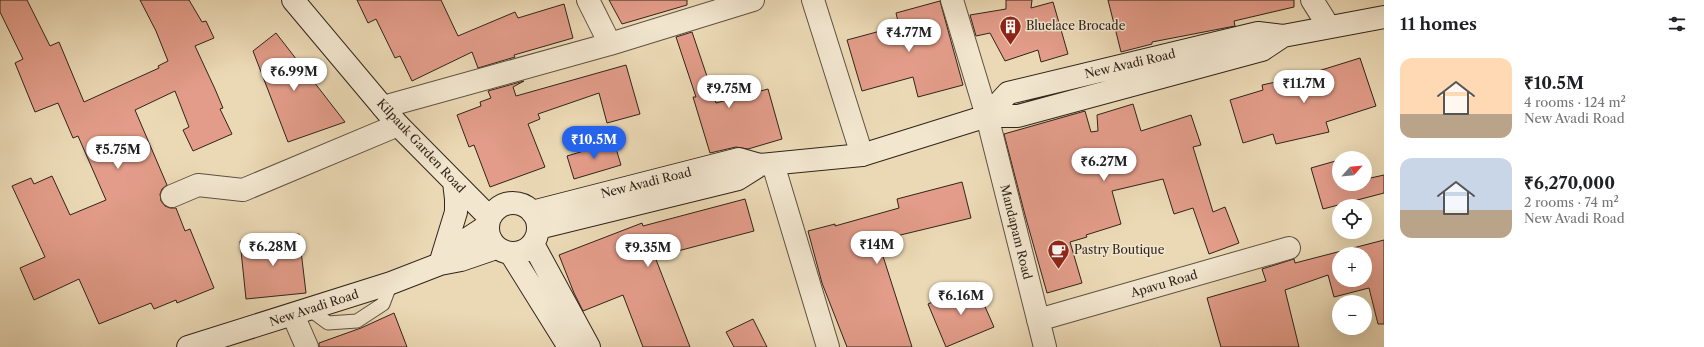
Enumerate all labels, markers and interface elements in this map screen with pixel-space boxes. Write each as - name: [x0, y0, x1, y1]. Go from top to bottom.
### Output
- building icon: Bluelace Brocade: [998, 13, 1024, 46]
- icon: filters: [1666, 13, 1688, 35]
- text: 11 homes: [1400, 14, 1477, 34]
- place label: Bluelace Brocade: [1026, 18, 1126, 33]
- pin: ₹4.77M: [876, 19, 942, 53]
- text: ₹4.77M: [886, 24, 932, 40]
- street label: New Avadi Road: [1083, 46, 1177, 81]
- pin: ₹6.99M: [261, 58, 327, 92]
- text: ₹6.99M: [270, 63, 318, 79]
- pin: ₹11.7M: [1271, 70, 1337, 104]
- text: ₹10.5M: [1524, 73, 1584, 93]
- icon: home: [1432, 74, 1480, 122]
- pin: ₹9.75M: [696, 75, 762, 109]
- text: ₹11.7M: [1282, 75, 1326, 91]
- text: ₹9.75M: [706, 80, 752, 96]
- text: 4 rooms · 124 m²: [1524, 94, 1626, 110]
- street label: Kilpauk Garden Road: [374, 96, 469, 196]
- text: New Avadi Road: [1524, 110, 1625, 126]
- pin: ₹10.5M: [561, 126, 627, 160]
- text: ₹10.5M: [571, 131, 617, 147]
- pin: ₹5.75M: [85, 136, 151, 170]
- text: ₹5.75M: [95, 141, 141, 157]
- pin: ₹6.27M: [1071, 148, 1137, 182]
- north arrow: [1332, 151, 1372, 191]
- map controls: [1332, 151, 1372, 335]
- text: ₹6.27M: [1080, 153, 1128, 169]
- street label: New Avadi Road: [599, 164, 693, 201]
- text: ₹6,270,000: [1524, 173, 1615, 193]
- icon: home: [1432, 174, 1480, 222]
- street label: Mandapam Road: [997, 183, 1036, 282]
- text: 2 rooms · 74 m²: [1524, 194, 1619, 210]
- button: locate: [1332, 199, 1372, 239]
- text: New Avadi Road: [1524, 210, 1625, 226]
- pin: ₹14M: [853, 231, 901, 265]
- pin: ₹6.28M: [240, 233, 306, 267]
- pin: ₹9.35M: [615, 234, 681, 268]
- text: ₹14M: [860, 236, 894, 252]
- cafe icon: Pastry Boutique: [1046, 237, 1072, 270]
- text: ₹6.28M: [249, 238, 297, 254]
- text: ₹9.35M: [625, 239, 671, 255]
- place label: Pastry Boutique: [1074, 242, 1165, 257]
- button: +: [1332, 247, 1372, 287]
- street label: Apavu Road: [1128, 267, 1200, 301]
- pin: ₹6.16M: [928, 282, 994, 316]
- street label: New Avadi Road: [267, 286, 361, 329]
- text: ₹6.16M: [938, 287, 984, 303]
- button: −: [1332, 295, 1372, 335]

